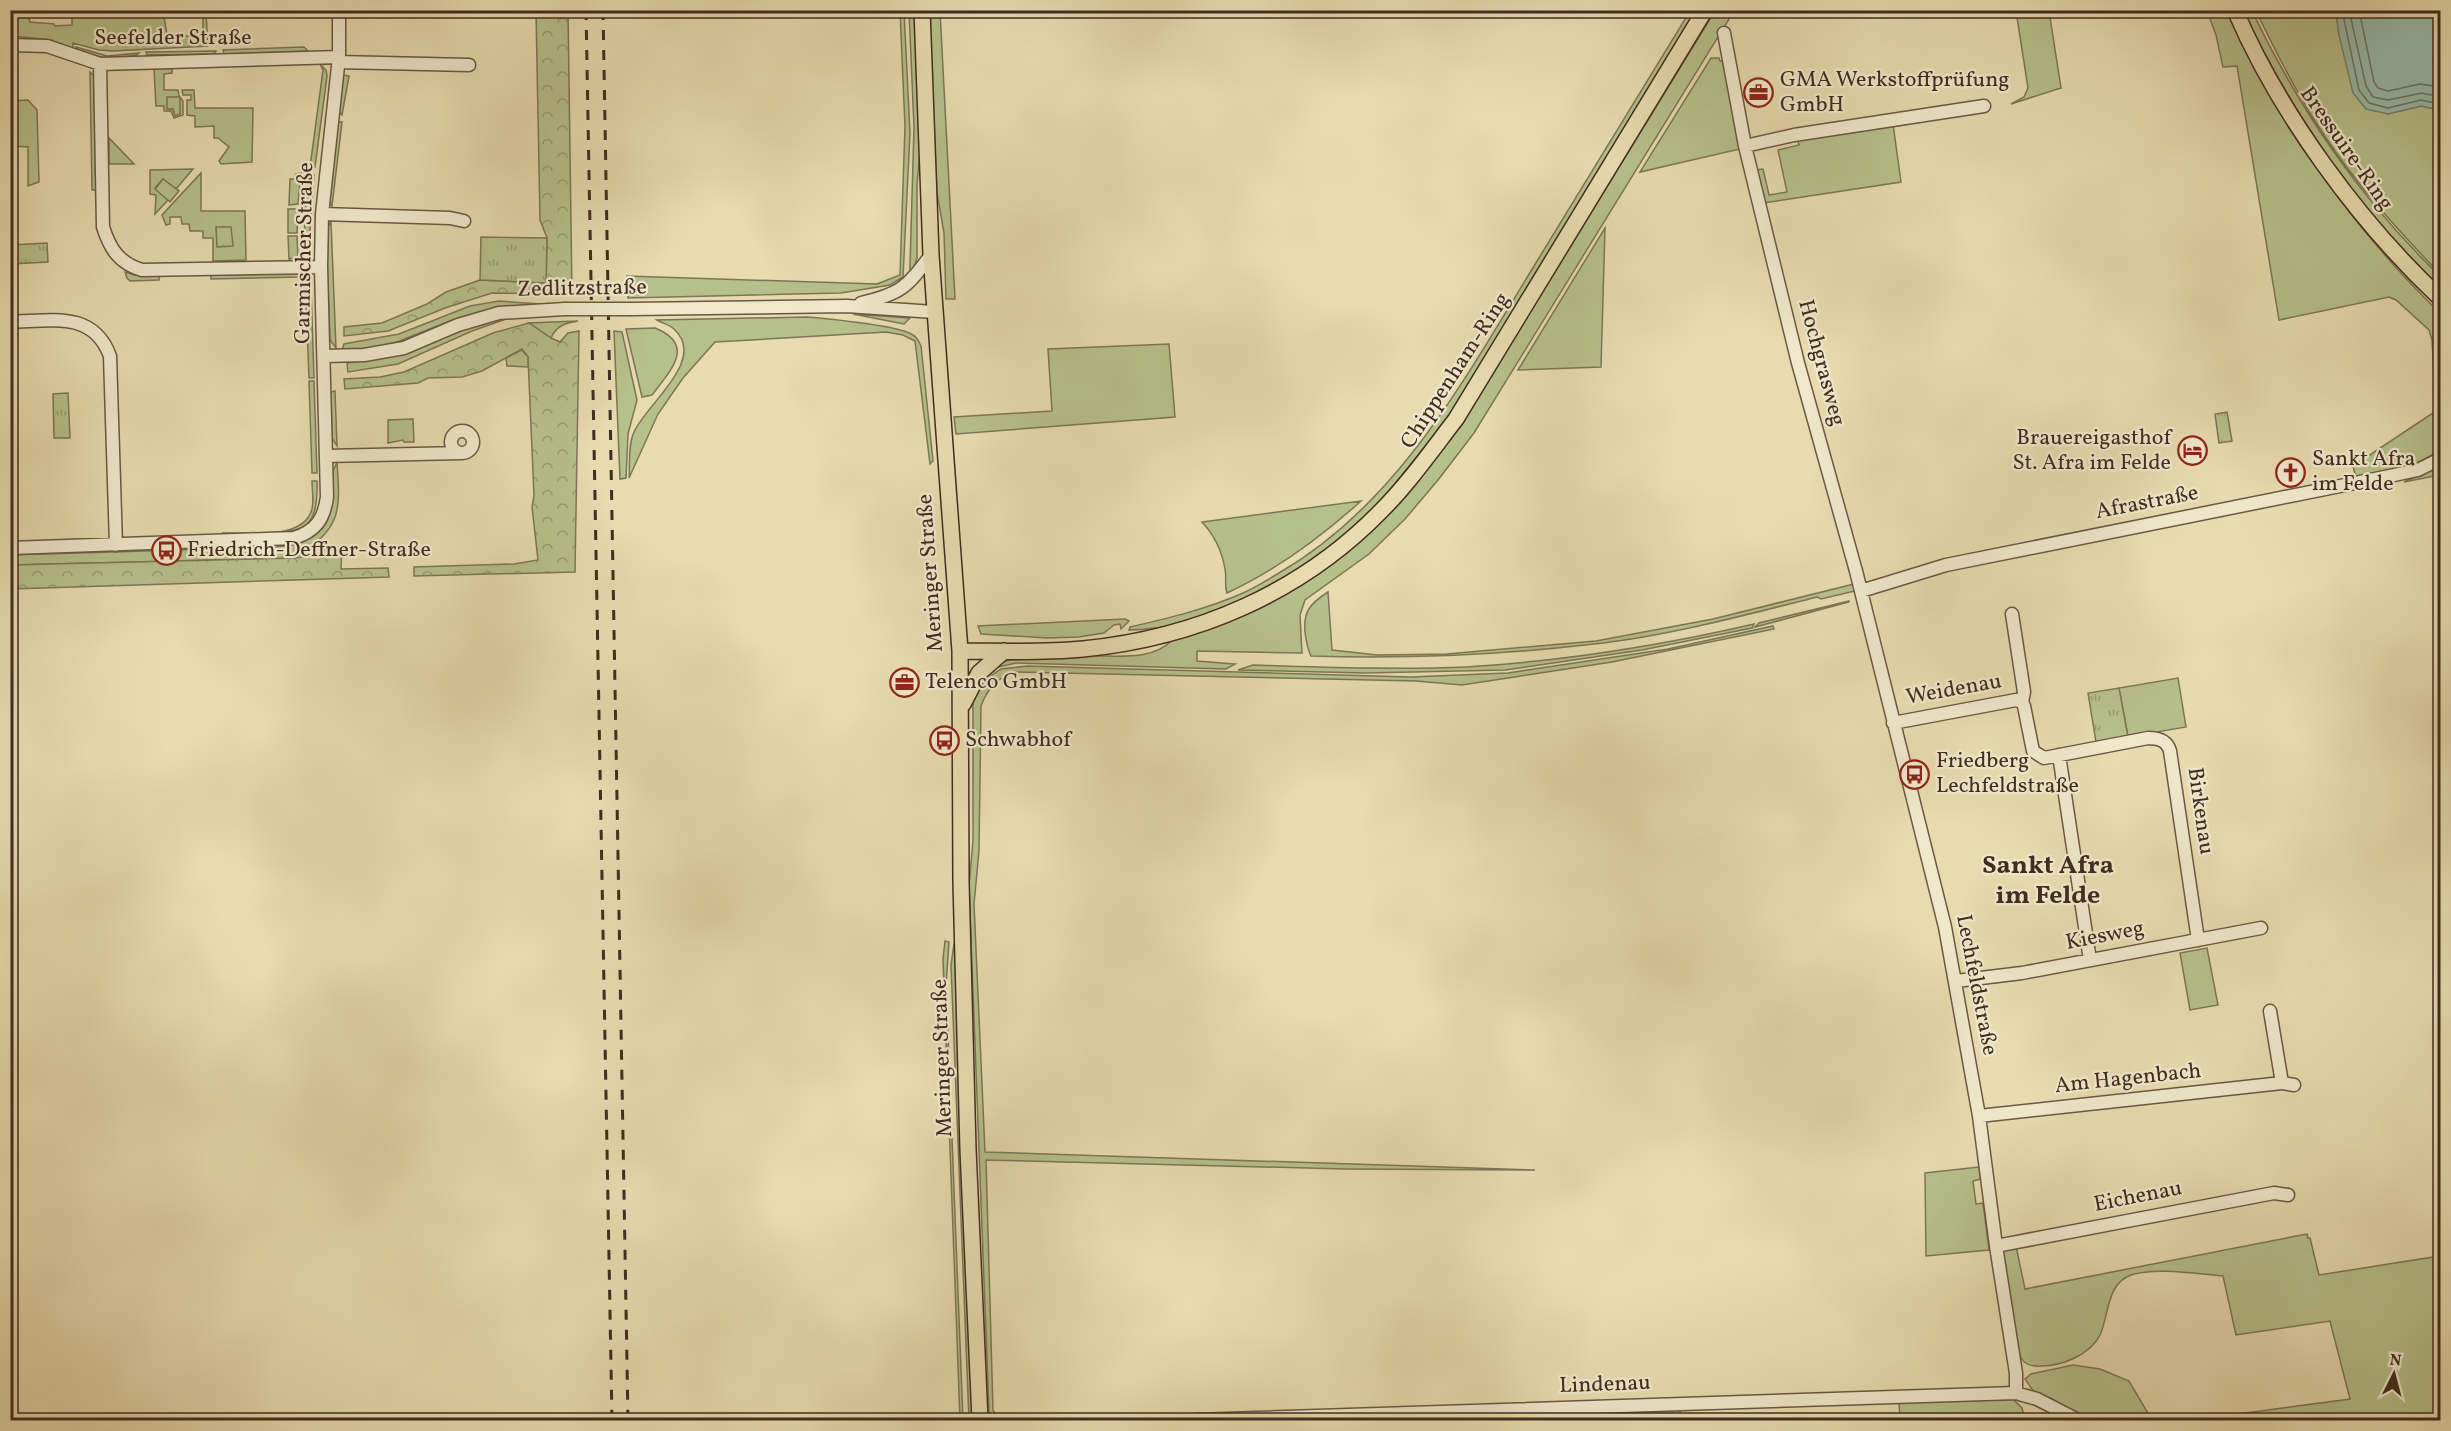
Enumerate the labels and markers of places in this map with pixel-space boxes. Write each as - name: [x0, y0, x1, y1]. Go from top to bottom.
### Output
- place label: GMA Werkstoffprüfung GmbH: [1780, 65, 2010, 121]
- office icon: GMA Werkstoffprüfung GmbH: [1743, 77, 1775, 109]
- place label: Brauereigasthof St. Afra im Felde: [2012, 423, 2173, 479]
- hotel icon: Brauereigasthof St. Afra im Felde: [2176, 435, 2208, 467]
- place label: Sankt Afra im Felde: [2312, 444, 2416, 500]
- church icon: Sankt Afra im Felde: [2275, 456, 2307, 488]
- bus stop icon: Friedrich-Deffner-Straße: [150, 534, 182, 566]
- place label: Friedrich-Deffner-Straße: [187, 535, 431, 566]
- office icon: Telenco GmbH: [888, 666, 920, 698]
- place label: Telenco GmbH: [925, 667, 1067, 698]
- bus stop icon: Schwabhof: [928, 724, 960, 756]
- place label: Schwabhof: [965, 725, 1073, 756]
- place label: Friedberg Lechfeldstraße: [1936, 746, 2079, 802]
- bus stop icon: Friedberg Lechfeldstraße: [1899, 758, 1931, 790]

